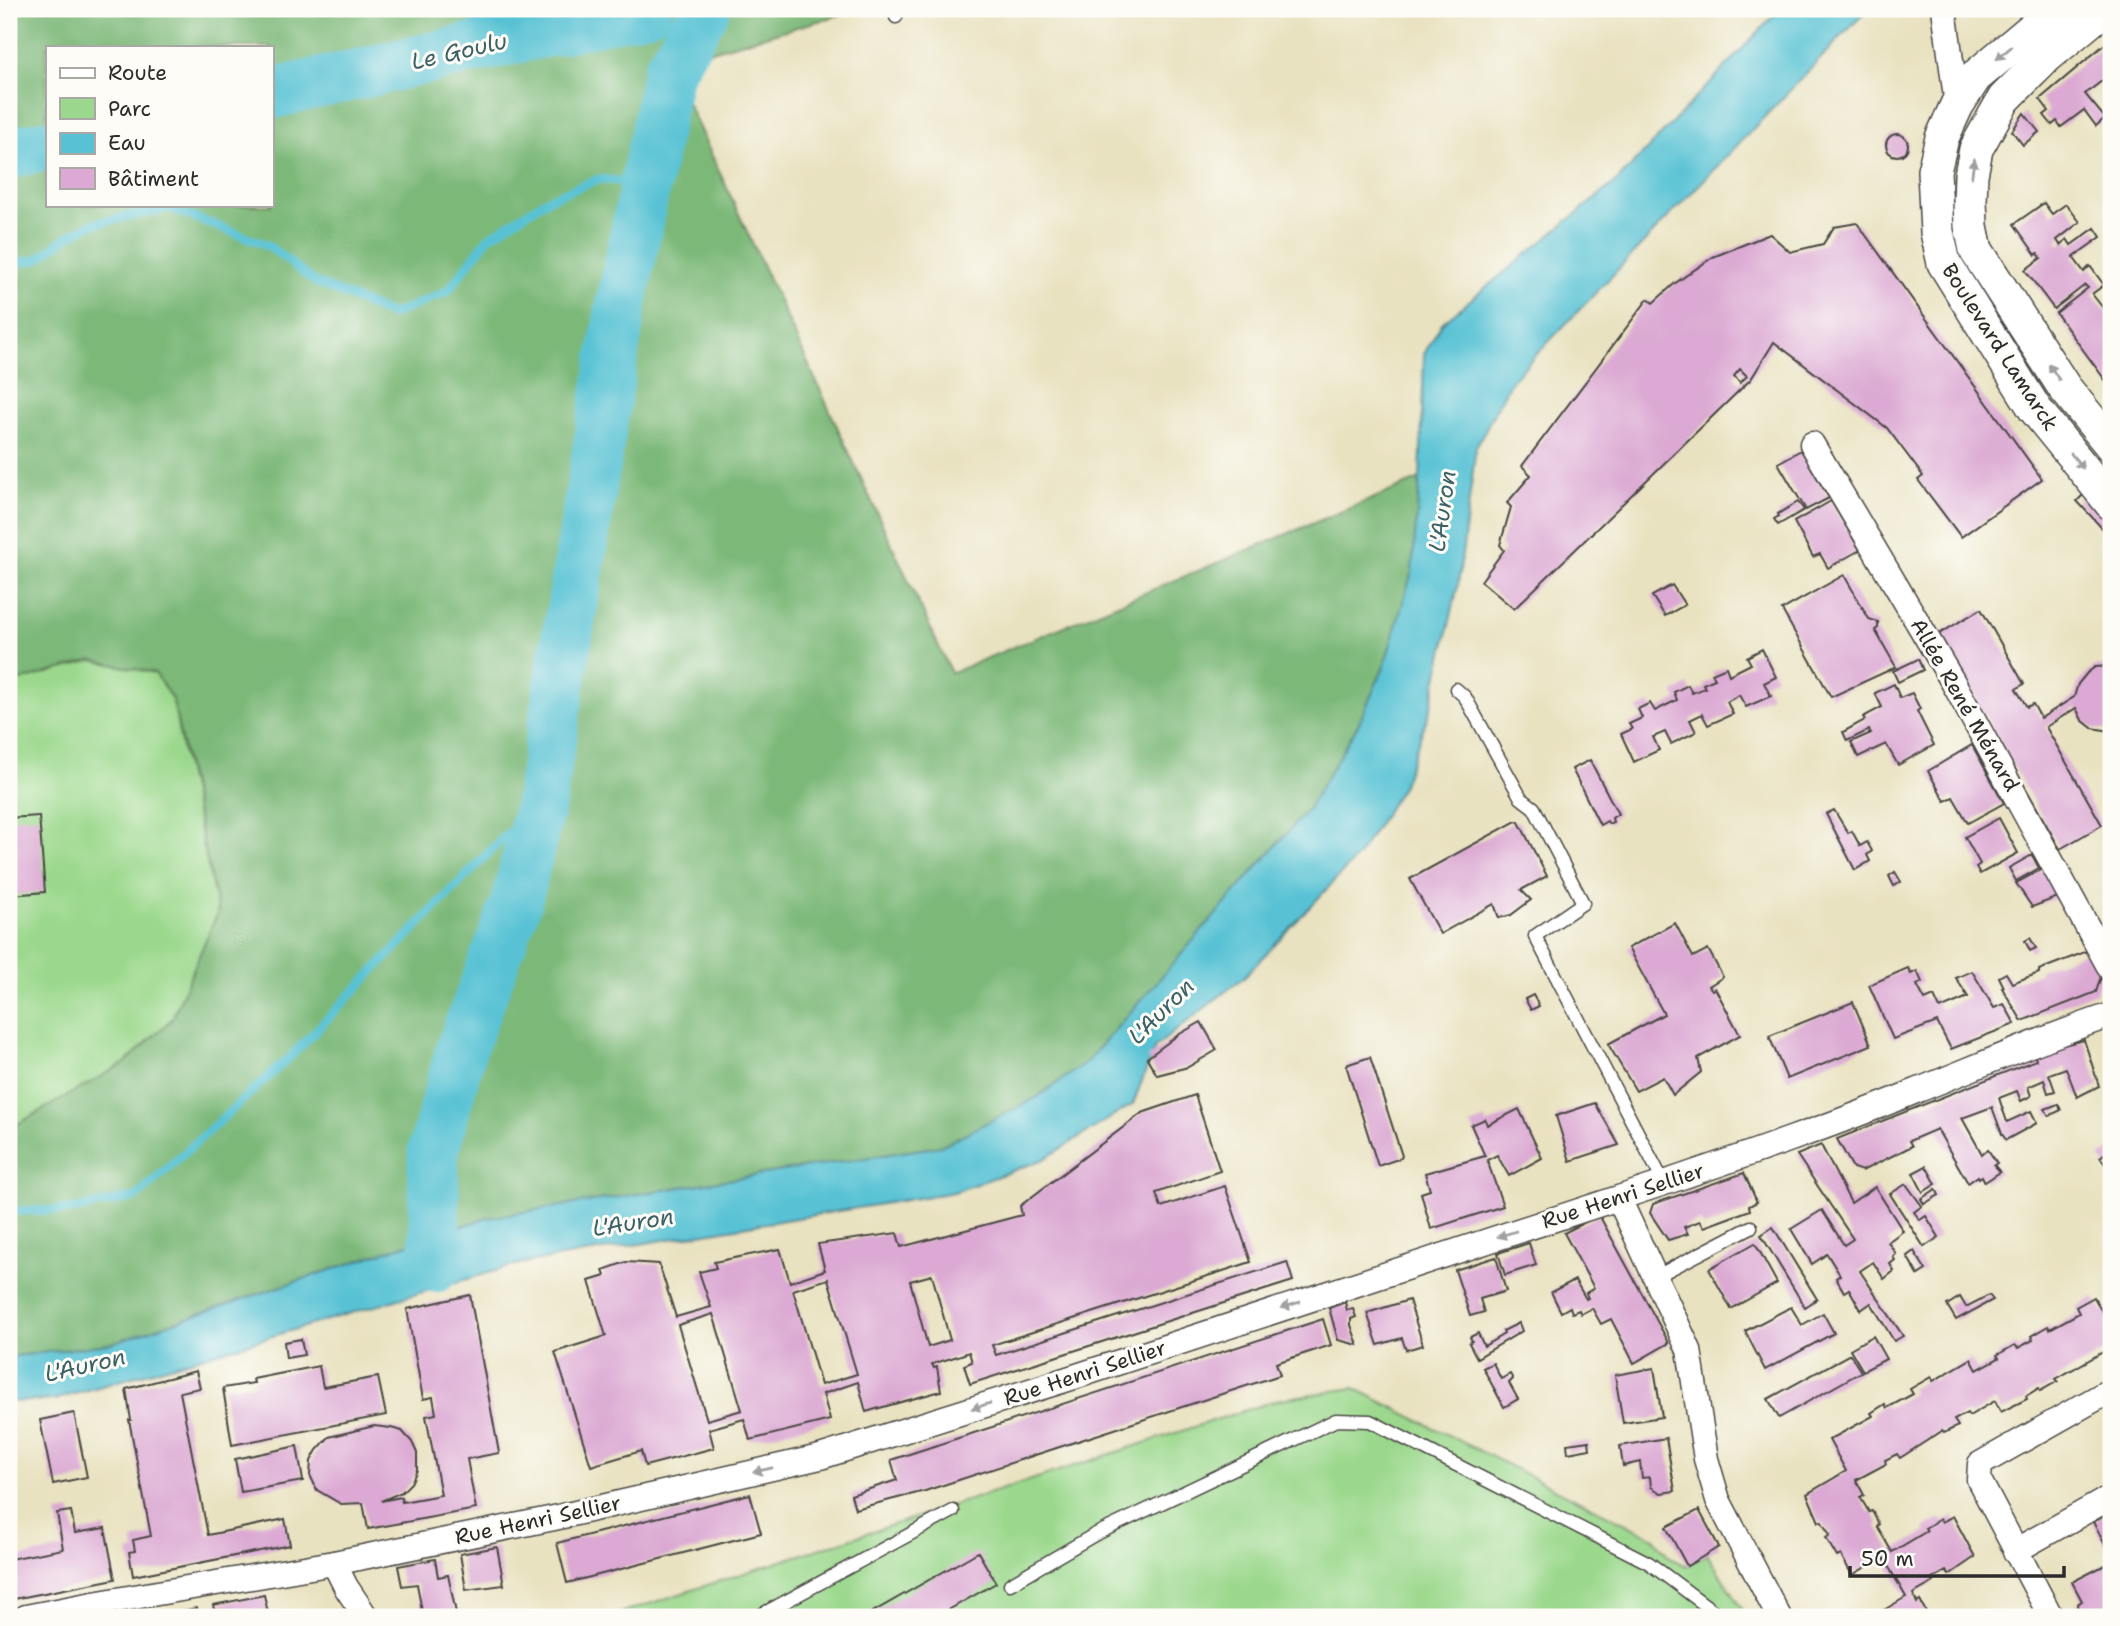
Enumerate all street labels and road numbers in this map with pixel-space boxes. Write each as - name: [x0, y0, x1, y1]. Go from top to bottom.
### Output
- street label: Boulevard Lamarck: [1935, 258, 2065, 436]
- street label: Allée René Ménard: [1904, 613, 2026, 797]
- street label: Rue Henri Sellier: [1538, 1157, 1708, 1235]
- street label: Rue Henri Sellier: [1000, 1334, 1170, 1412]
- street label: Rue Henri Sellier: [452, 1489, 624, 1551]

